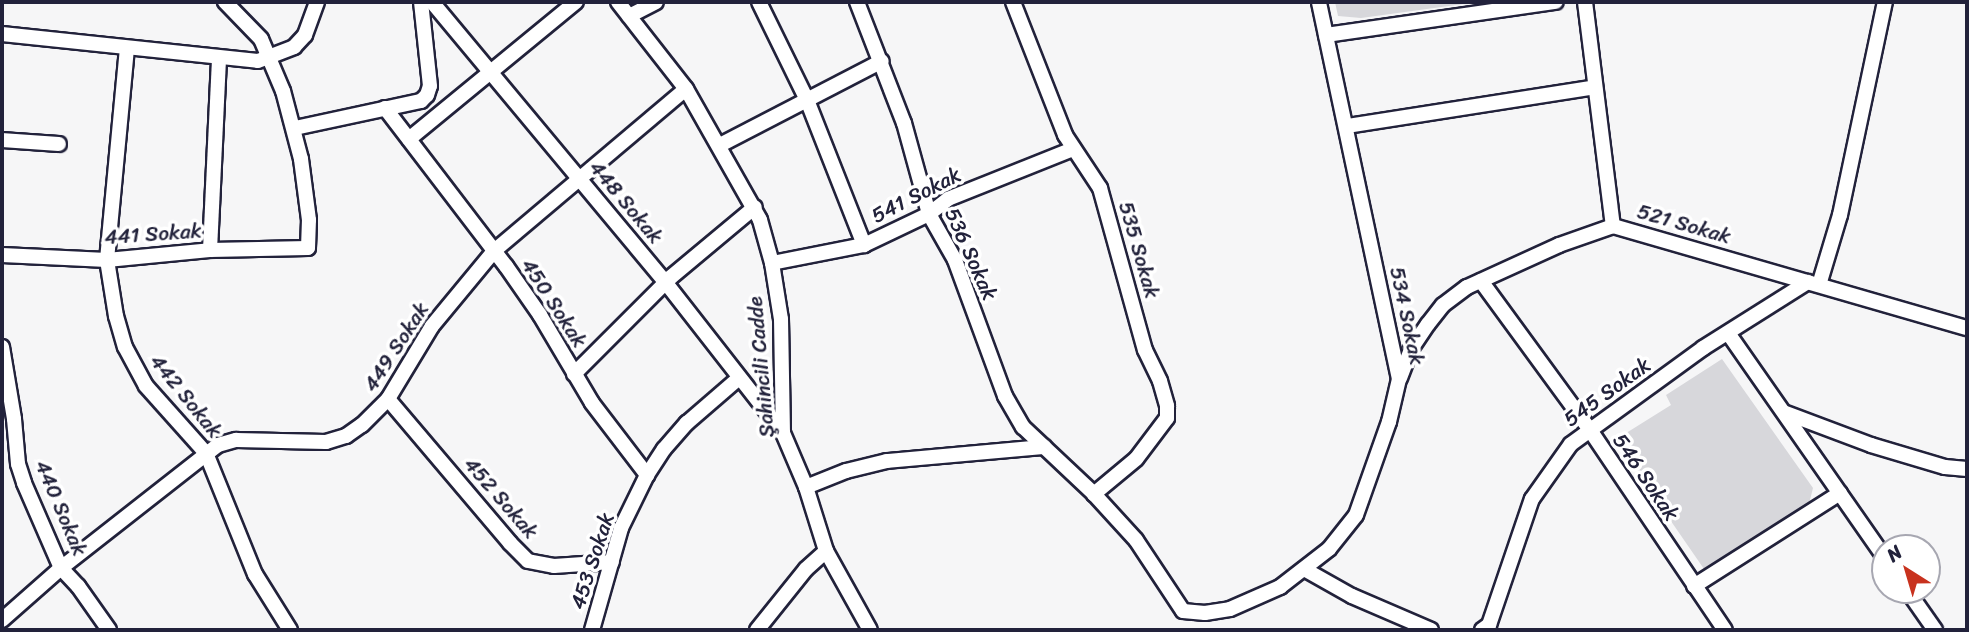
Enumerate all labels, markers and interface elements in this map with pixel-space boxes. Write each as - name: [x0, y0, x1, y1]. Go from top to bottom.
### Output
- street label: 448 Sokak: [584, 155, 668, 249]
- street label: 541 Sokak: [867, 162, 965, 228]
- street label: 535 Sokak: [1113, 199, 1165, 301]
- street label: 521 Sokak: [1634, 199, 1734, 249]
- street label: 536 Sokak: [939, 204, 1003, 304]
- street label: 441 Sokak: [104, 218, 202, 250]
- street label: 450 Sokak: [516, 254, 592, 352]
- street label: 534 Sokak: [1384, 265, 1430, 367]
- street label: Şahincili Cadde: [742, 295, 780, 439]
- street label: 449 Sokak: [358, 298, 434, 396]
- street label: 442 Sokak: [145, 349, 227, 443]
- street label: 545 Sokak: [1559, 352, 1655, 432]
- street label: 546 Sokak: [1608, 428, 1684, 526]
- street label: 452 Sokak: [459, 452, 543, 544]
- street label: 440 Sokak: [30, 456, 92, 560]
- street label: 453 Sokak: [565, 510, 619, 612]
- north arrow: [1871, 534, 1941, 604]
- text: N: [1879, 536, 1909, 571]

